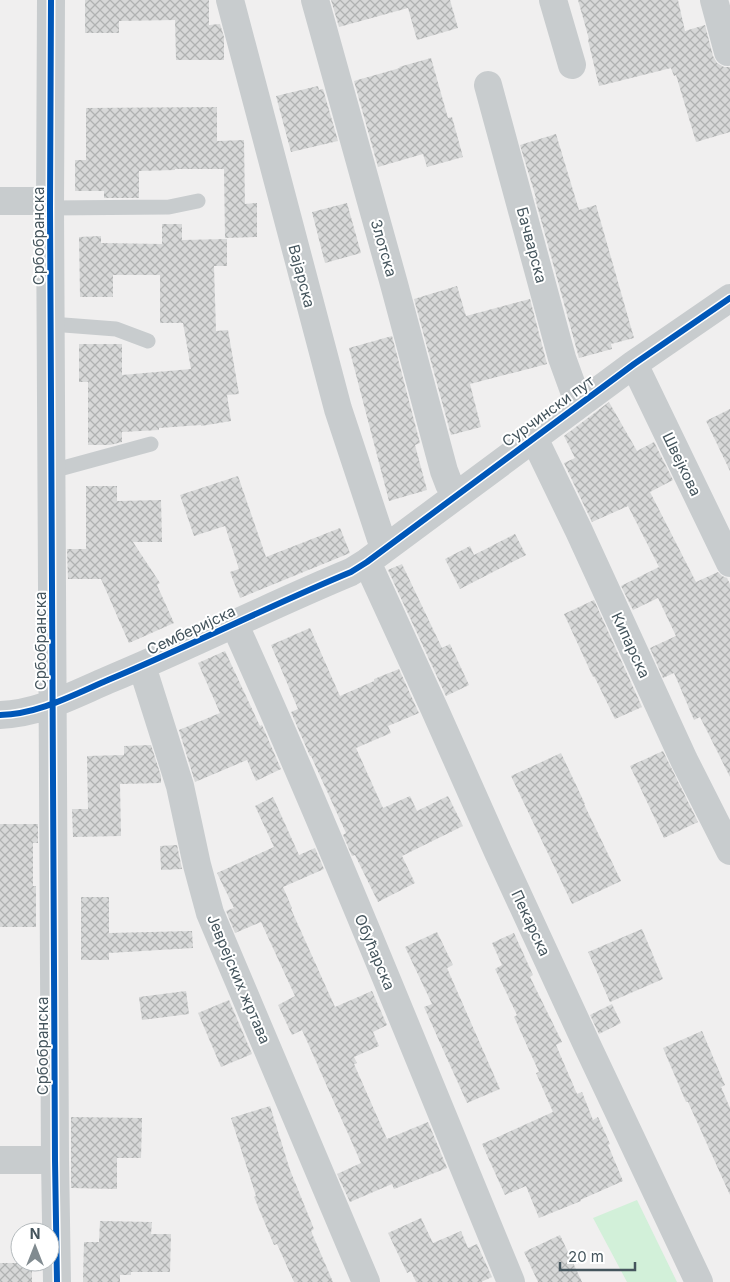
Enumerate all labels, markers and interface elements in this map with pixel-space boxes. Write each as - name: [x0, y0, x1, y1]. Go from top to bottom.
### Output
- street label: Србобранска: [29, 187, 48, 285]
- street label: Бачварска: [513, 205, 551, 285]
- street label: Злотска: [367, 217, 401, 279]
- street label: Вајарска: [284, 242, 320, 310]
- street label: Сурчински пут: [498, 371, 598, 451]
- street label: Швејкова: [658, 429, 706, 499]
- street label: Србобранска: [31, 592, 50, 690]
- street label: Семберијска: [144, 601, 238, 659]
- street label: Кипарска: [607, 609, 655, 681]
- street label: Пекарска: [507, 887, 555, 959]
- street label: Јеврејских жртава: [203, 911, 275, 1047]
- street label: Обућарска: [351, 911, 399, 993]
- street label: Србобранска: [33, 997, 52, 1095]
- north arrow: [10, 1222, 60, 1272]
- text: N: [30, 1225, 40, 1242]
- scale bar: [560, 1240, 635, 1272]
- text: 20 m: [568, 1247, 604, 1266]

